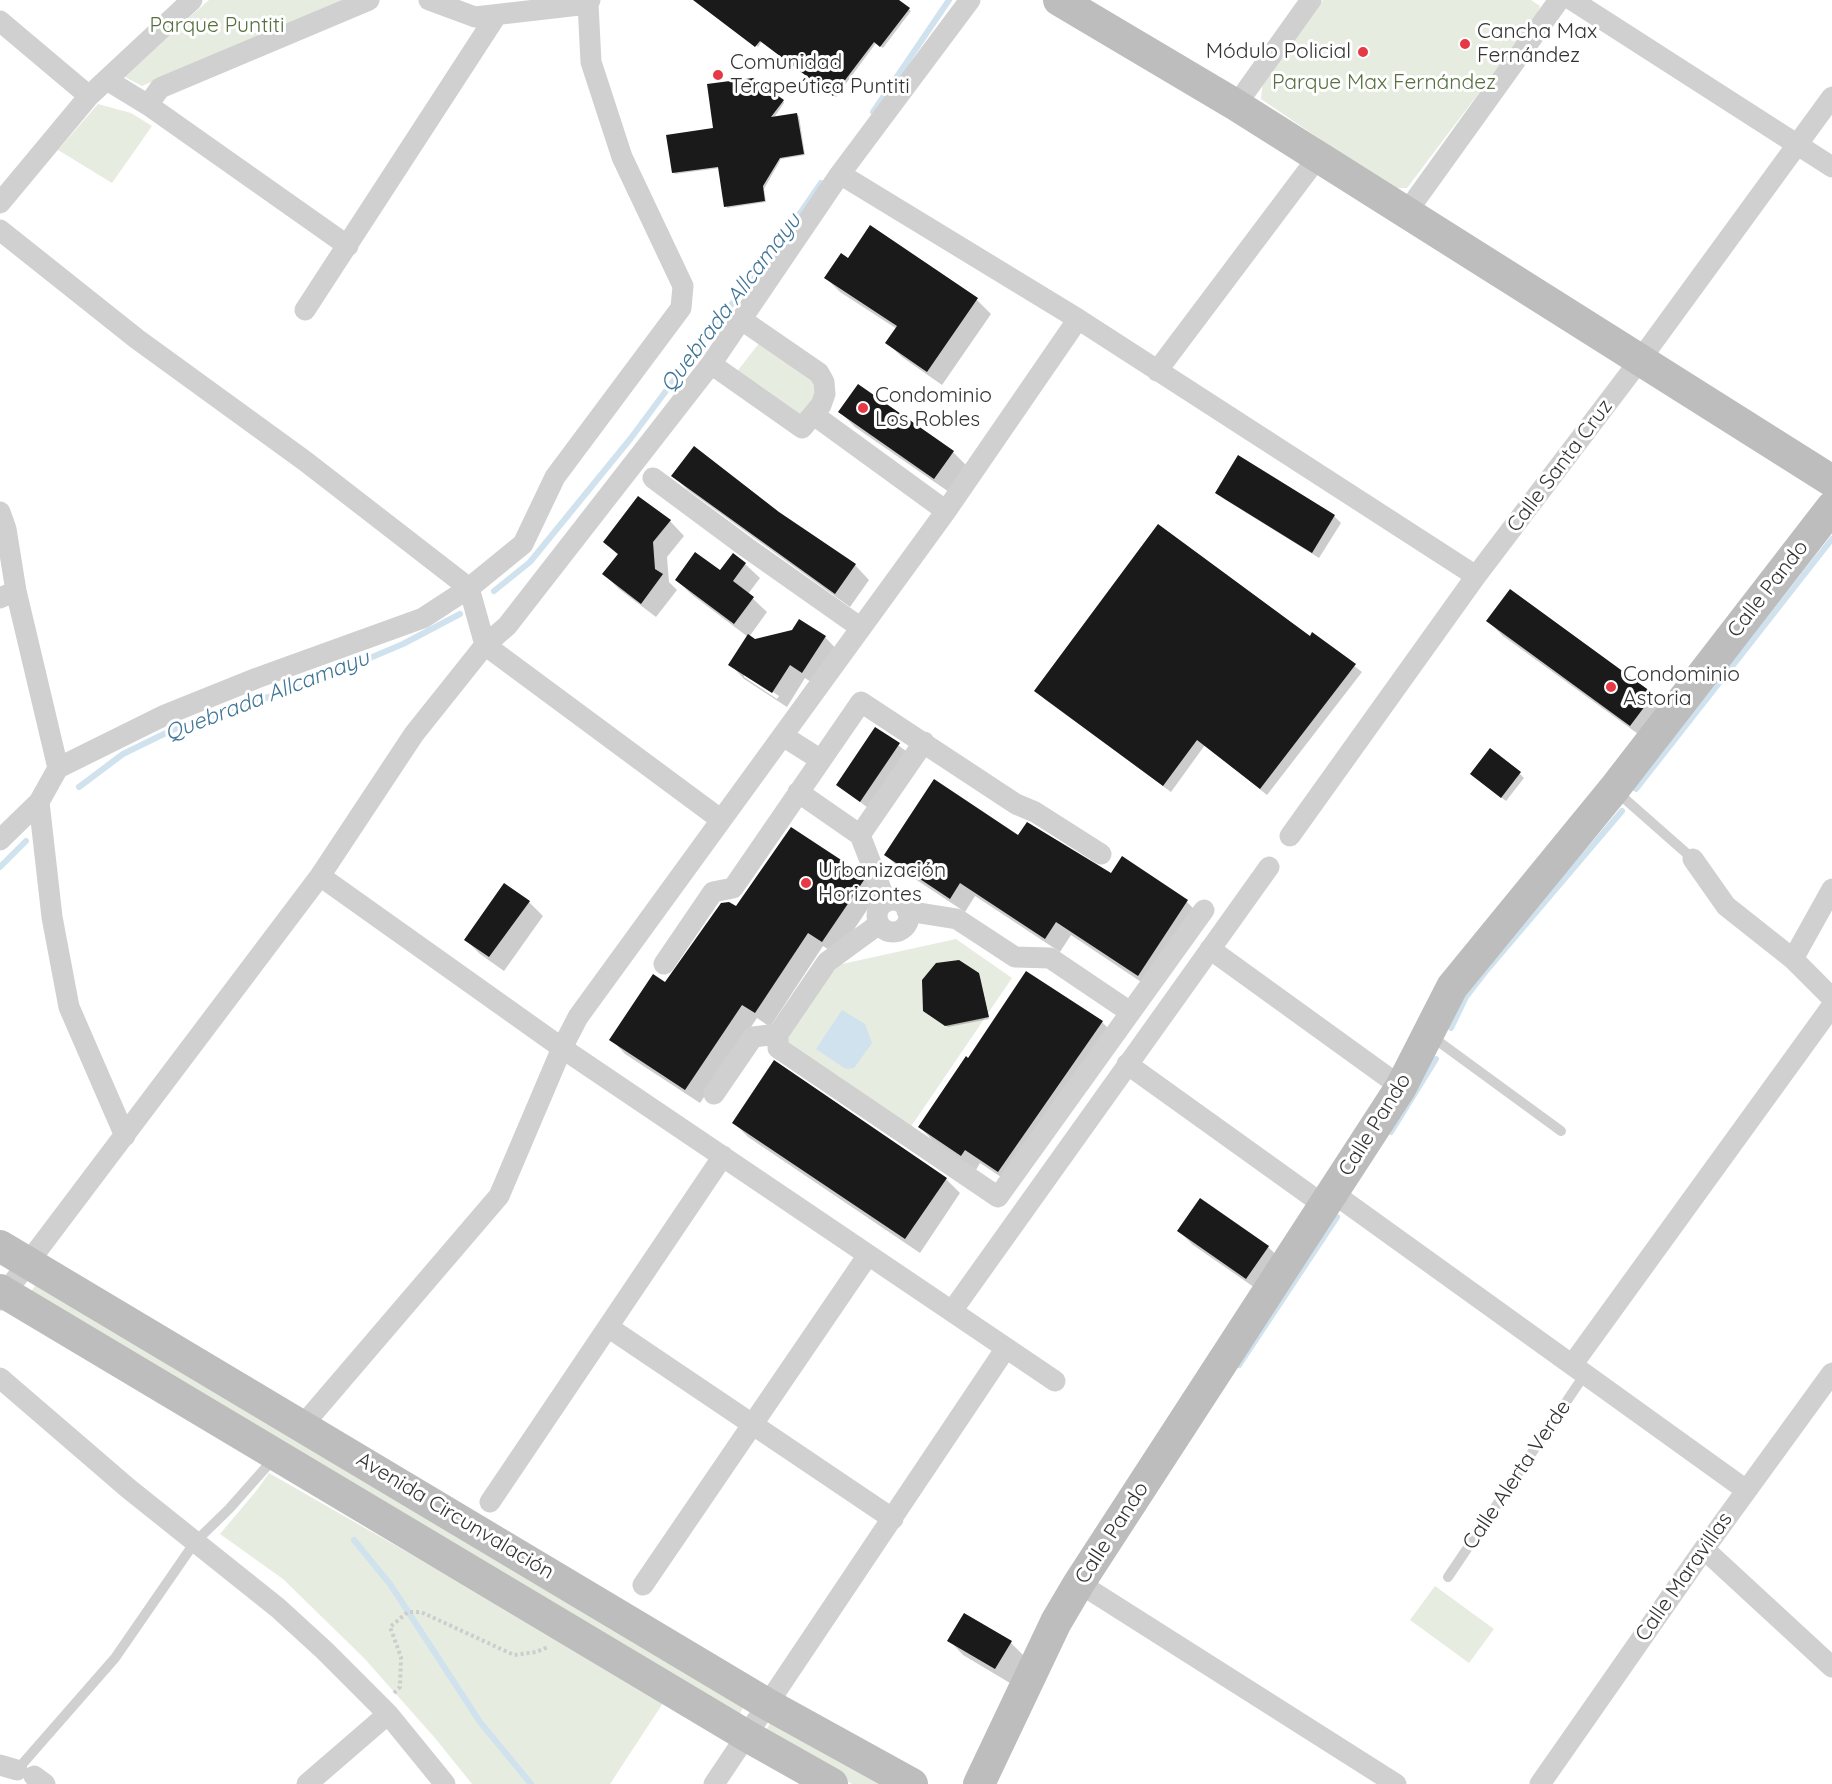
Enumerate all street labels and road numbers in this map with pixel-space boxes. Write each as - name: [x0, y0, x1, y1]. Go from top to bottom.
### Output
- street label: Calle Santa Cruz: [1502, 395, 1618, 537]
- street label: Calle Pando: [1722, 535, 1814, 643]
- street label: Calle Pando: [1334, 1069, 1416, 1181]
- street label: Calle Alerta Verde: [1458, 1396, 1576, 1554]
- street label: Avenida Circunvalación: [352, 1447, 558, 1585]
- street label: Calle Pando: [1070, 1477, 1154, 1589]
- street label: Calle Maravillas: [1630, 1508, 1738, 1646]

